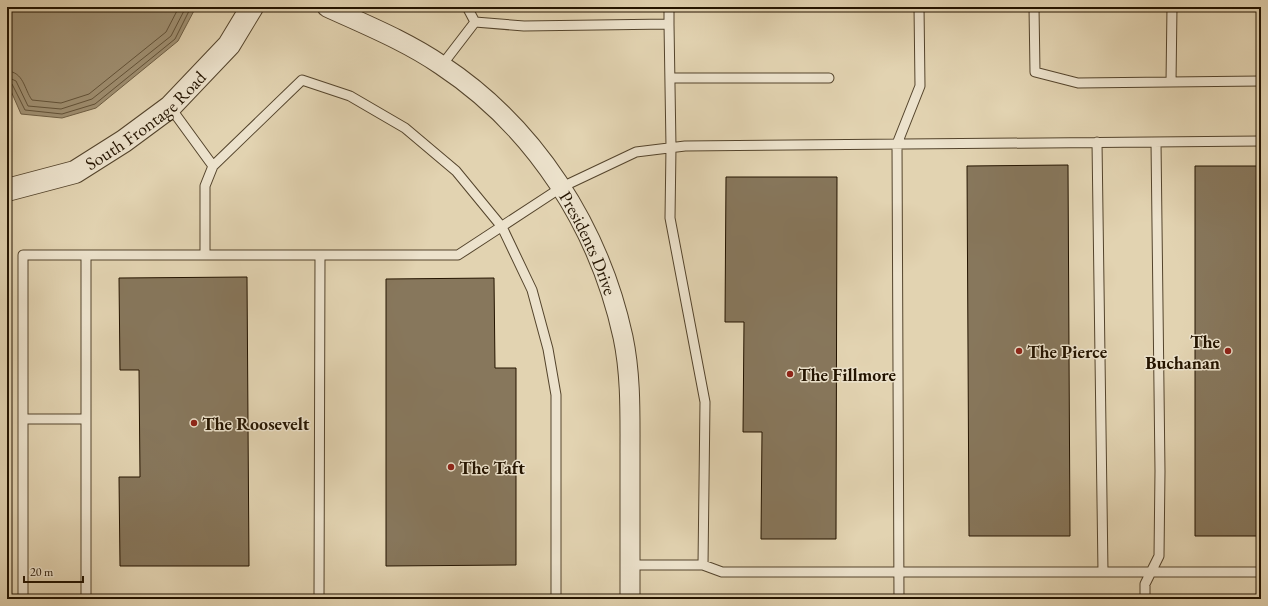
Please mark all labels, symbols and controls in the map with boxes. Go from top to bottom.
street label: South Frontage Road [80,65,211,174]
street label: Presidents Drive [555,186,622,298]
place label: The Buchanan [1145,330,1220,374]
place label: The Pierce [1027,340,1108,363]
marker: The Pierce [1014,346,1024,356]
marker: The Buchanan [1223,346,1233,356]
place label: The Fillmore [798,363,897,386]
marker: The Fillmore [785,369,795,379]
place label: The Roosevelt [202,412,310,435]
marker: The Roosevelt [189,418,199,428]
place label: The Taft [459,456,525,479]
marker: The Taft [446,462,456,472]
scale bar [24,558,83,584]
text: 20 m [30,564,54,580]

